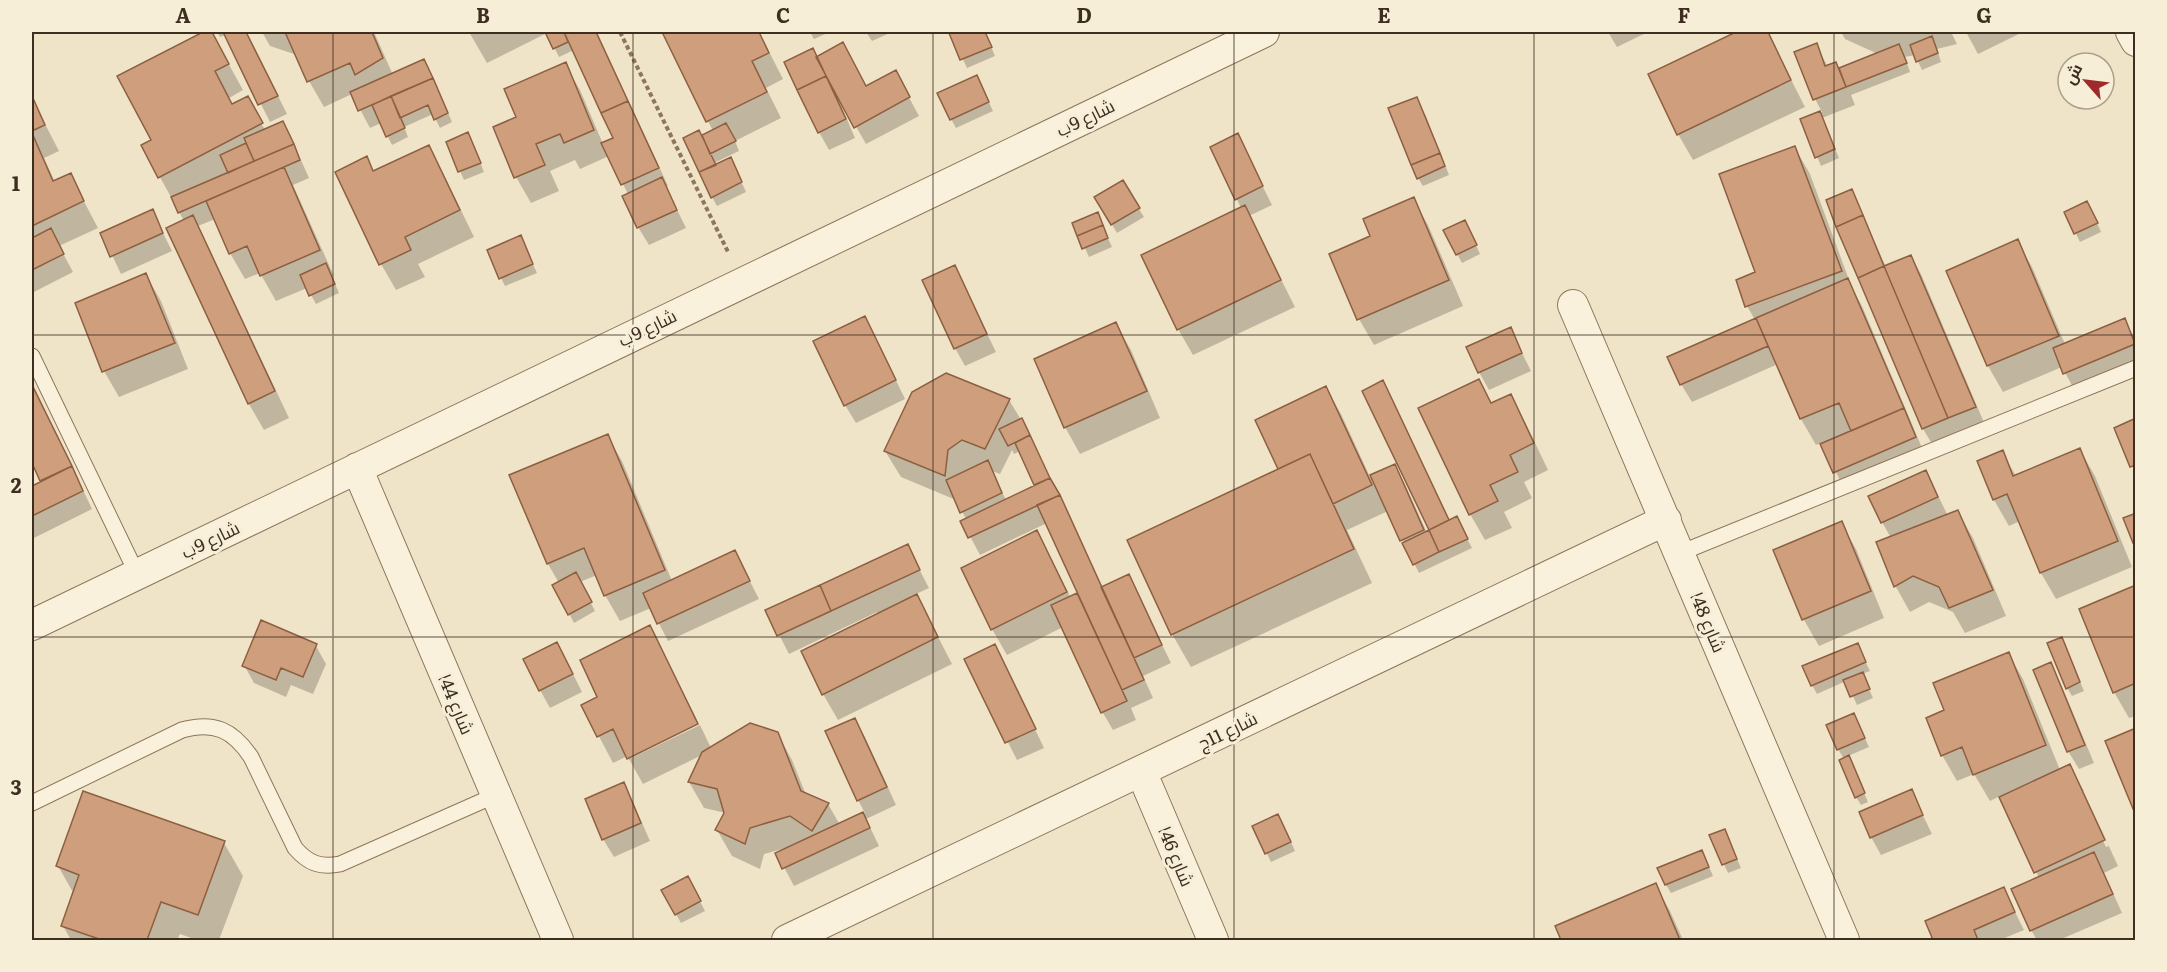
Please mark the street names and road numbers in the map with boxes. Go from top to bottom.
street label: شارع 9ب [1051,91,1119,143]
street label: شارع 9ب [613,301,681,353]
street label: شارع 9ب [176,513,244,565]
street label: شارع 48ا [1684,588,1734,656]
street label: شارع 44ا [432,670,482,738]
street label: شارع 11ج [1193,704,1261,756]
street label: شارع 46ا [1152,822,1202,890]

